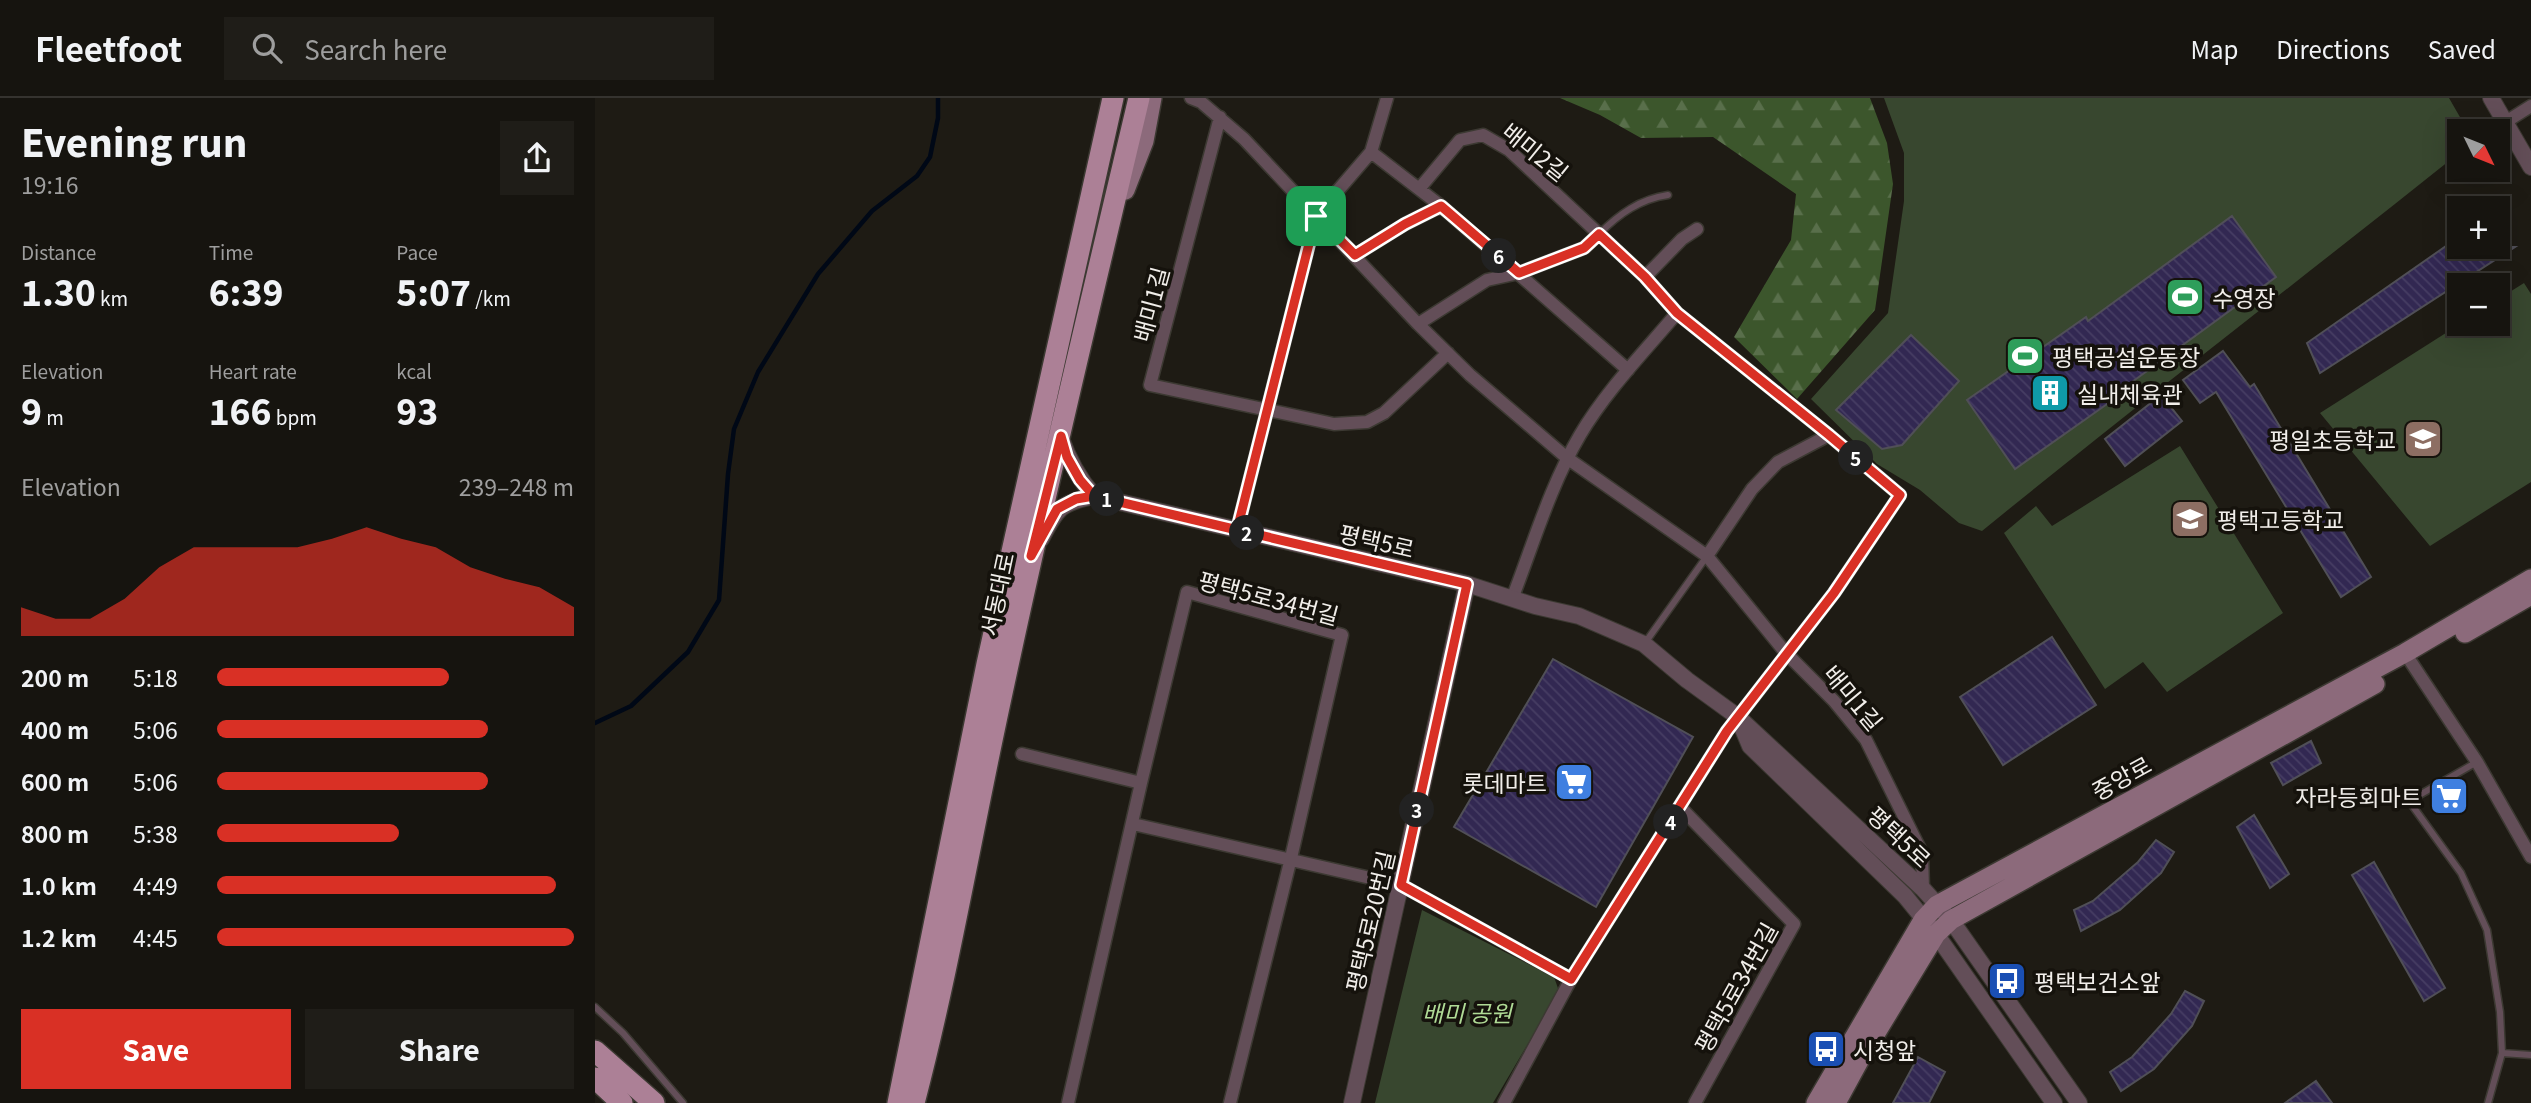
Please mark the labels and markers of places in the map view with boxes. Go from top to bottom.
pin [1286,186,1346,246]
pin: 6 [1481,238,1517,274]
sports icon: 수영장 [2164,276,2206,318]
place label: 수영장 [2212,280,2275,314]
sports icon: 평택공설운동장 [2004,335,2046,377]
place label: 평택공설운동장 [2052,339,2200,373]
building icon: 실내체육관 [2029,372,2071,414]
place label: 실내체육관 [2077,376,2183,410]
school or university icon: 평일초등학교 [2402,418,2444,460]
place label: 평일초등학교 [2269,422,2396,456]
pin: 5 [1839,440,1873,476]
pin: 1 [1089,482,1125,516]
school or university icon: 평택고등학교 [2169,498,2211,540]
place label: 평택고등학교 [2217,502,2344,536]
pin: 2 [1229,516,1265,550]
supermarket icon: 롯데마트 [1553,761,1595,803]
place label: 롯데마트 [1462,765,1547,799]
supermarket icon: 자라등회마트 [2428,775,2470,817]
place label: 자라등회마트 [2295,779,2422,813]
pin: 3 [1399,792,1435,828]
pin: 4 [1653,804,1689,840]
bus stop icon: 평택보건소앞 [1986,960,2028,1002]
place label: 평택보건소앞 [2034,964,2161,998]
bus stop icon: 시청앞 [1805,1028,1847,1070]
place label: 시청앞 [1853,1032,1916,1066]

